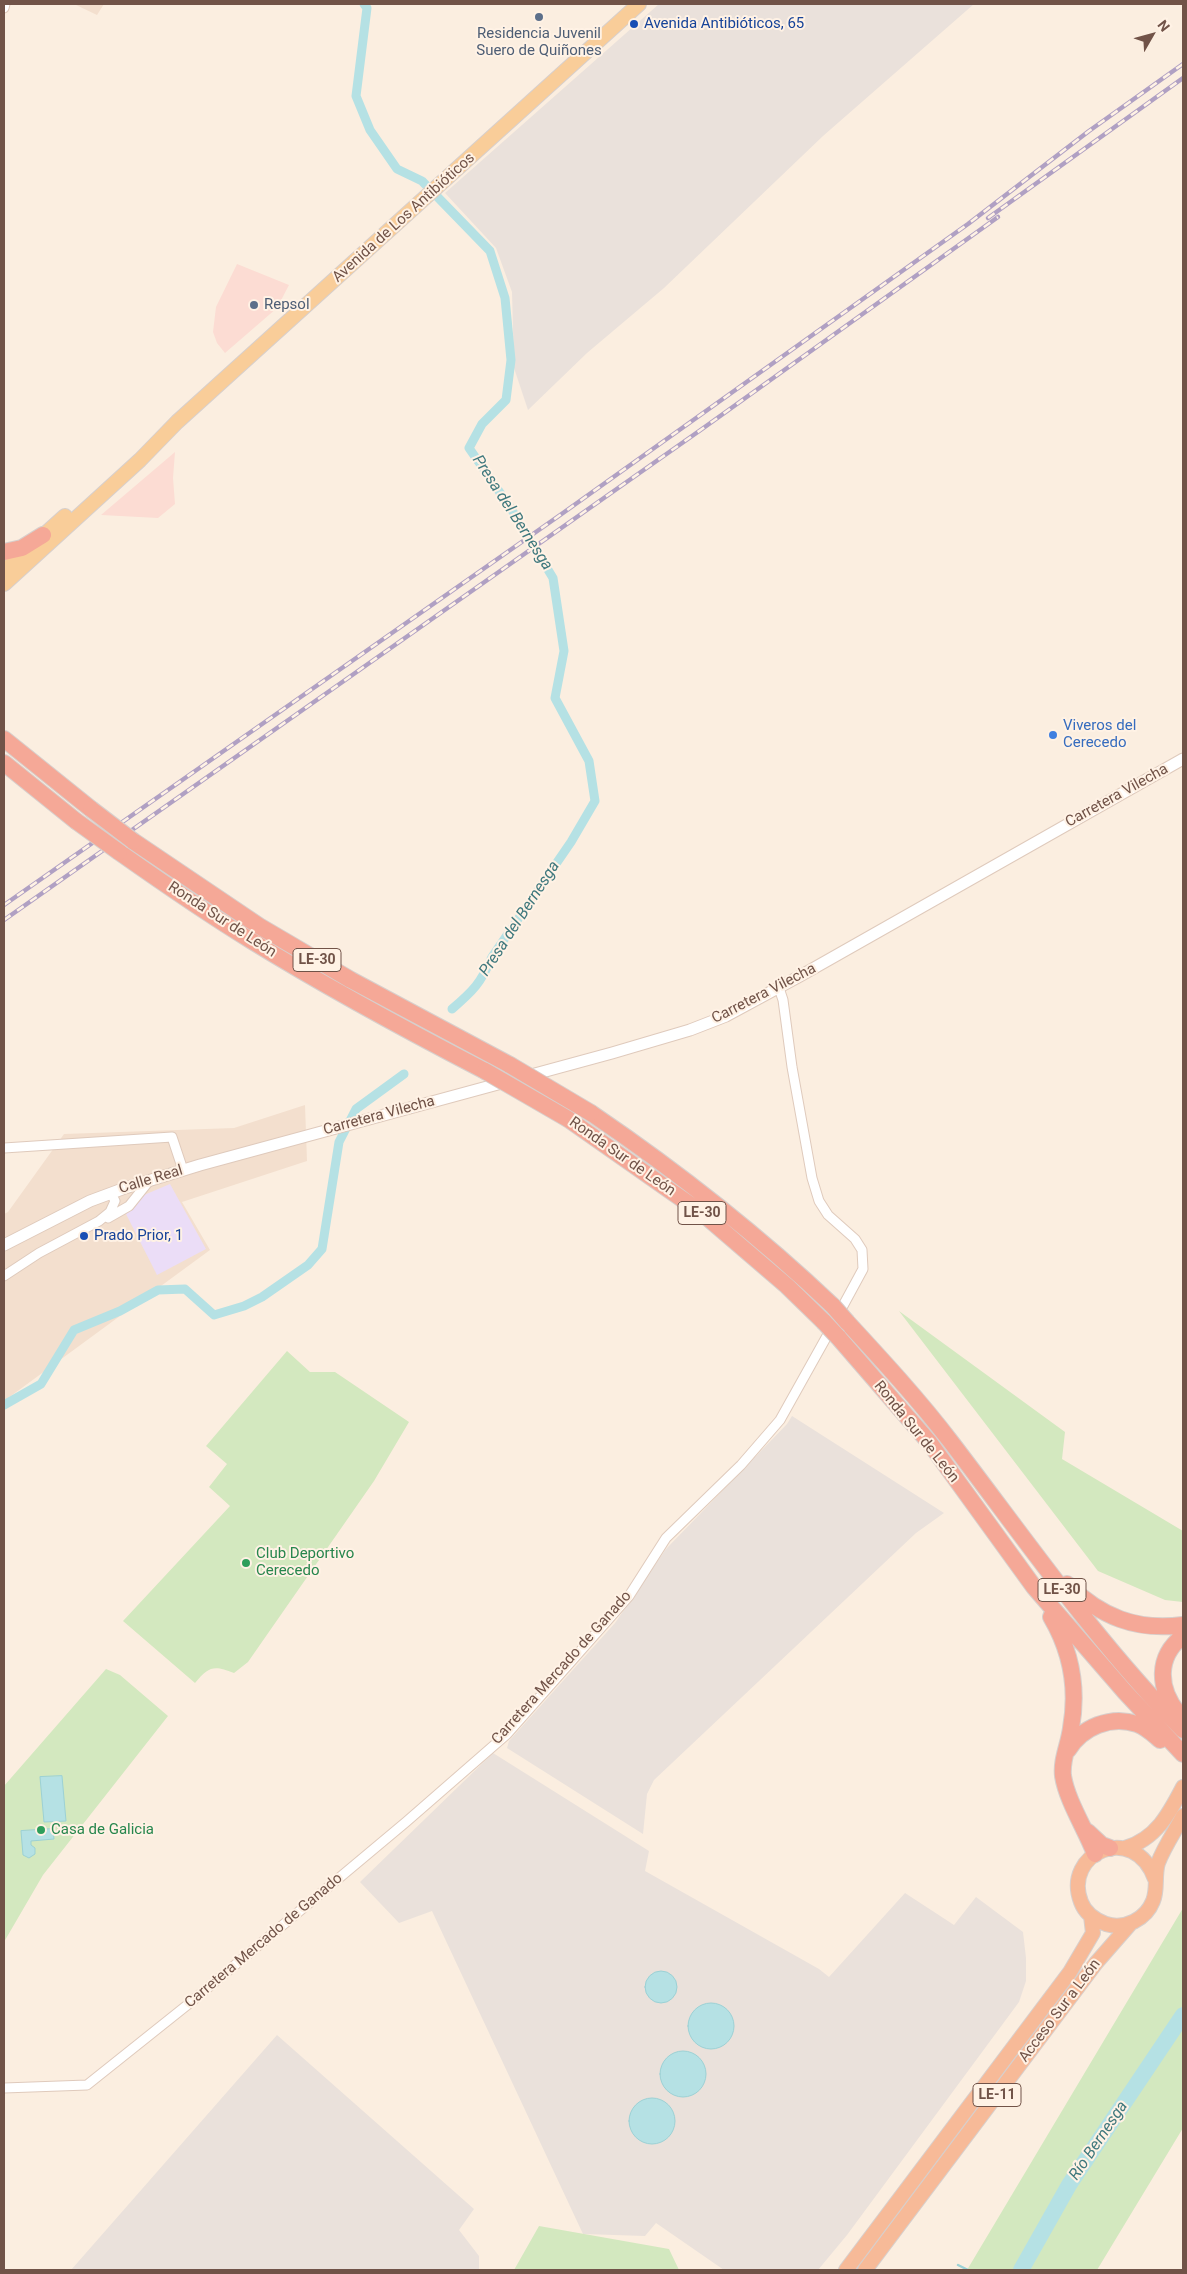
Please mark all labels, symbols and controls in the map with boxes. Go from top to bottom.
north arrow [1127,10,1177,60]
marker: Residencia Juvenil Suero de Quiñones [533,11,545,23]
place label: Avenida Antibióticos, 65 [644,15,804,33]
text: N [1154,17,1173,35]
marker: Avenida Antibióticos, 65 [628,18,640,30]
place label: Residencia Juvenil Suero de Quiñones [476,25,602,60]
street label: Avenida de Los Antibióticos [329,149,479,287]
place label: Repsol [264,296,310,314]
marker: Repsol [248,299,260,311]
water label: Presa del Bernesga [468,452,556,574]
place label: Viveros del Cerecedo [1063,717,1136,752]
marker: Viveros del Cerecedo [1047,729,1059,741]
street label: Carretera Vilecha [1063,760,1171,832]
water label: Presa del Bernesga [476,858,564,980]
street label: Ronda Sur de León [165,878,279,962]
road number: LE-30 [293,948,341,972]
street label: Carretera Vilecha [709,960,819,1028]
street label: Carretera Vilecha [321,1092,437,1140]
street label: Ronda Sur de León [565,1114,679,1200]
street label: Calle Real [117,1162,185,1198]
road number: LE-30 [678,1202,726,1224]
place label: Prado Prior, 1 [94,1227,183,1245]
marker: Prado Prior, 1 [78,1230,90,1242]
street label: Ronda Sur de León [870,1378,962,1486]
place label: Club Deportivo Cerecedo [256,1545,354,1580]
marker: Club Deportivo Cerecedo [240,1557,252,1569]
road number: LE-30 [1038,1578,1086,1602]
street label: Carretera Mercado de Ganado [488,1588,636,1748]
place label: Casa de Galicia [51,1821,154,1839]
marker: Casa de Galicia [35,1824,47,1836]
street label: Carretera Mercado de Ganado [182,1870,346,2012]
street label: Acceso Sur a León [1015,1956,1105,2066]
road number: LE-11 [973,2084,1021,2106]
water label: Río Bernesga [1066,2098,1132,2184]

